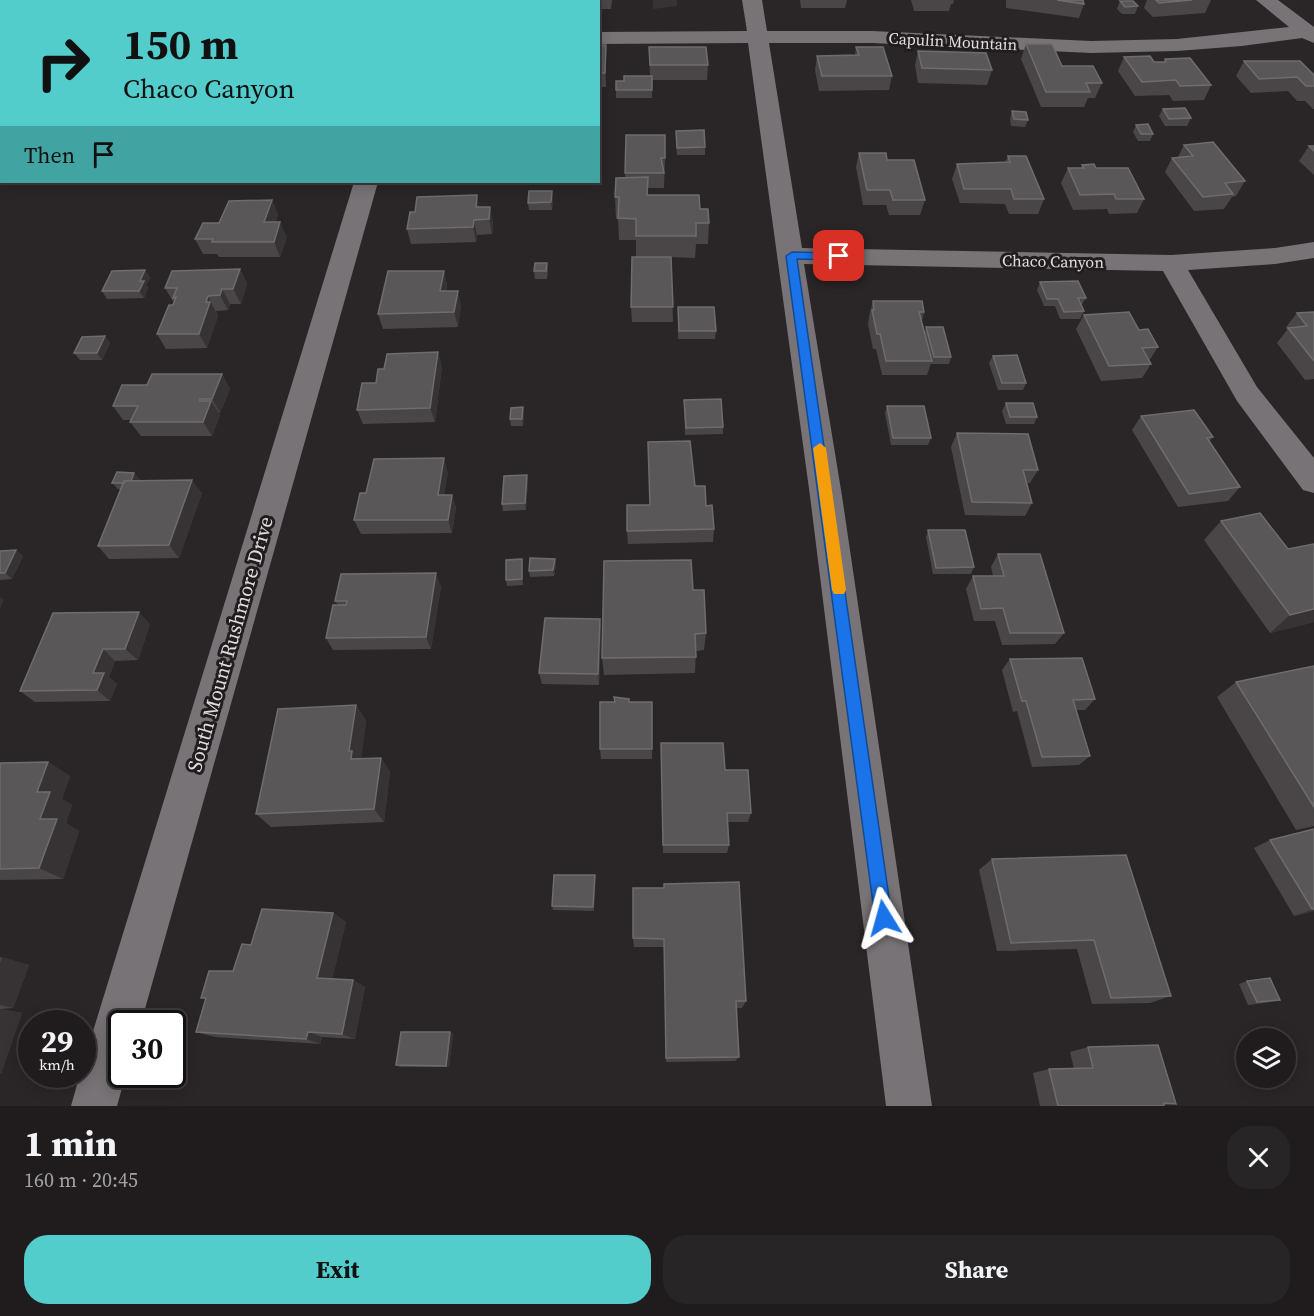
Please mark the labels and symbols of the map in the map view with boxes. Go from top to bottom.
street label: Capulin Mountain [888,27,1018,55]
pin [813,230,864,281]
street label: Chaco Canyon [1002,249,1104,273]
street label: South Mount Rushmore Drive [180,513,280,775]
position arrow [852,886,916,950]
speed limit sign: 30 [108,1010,186,1088]

